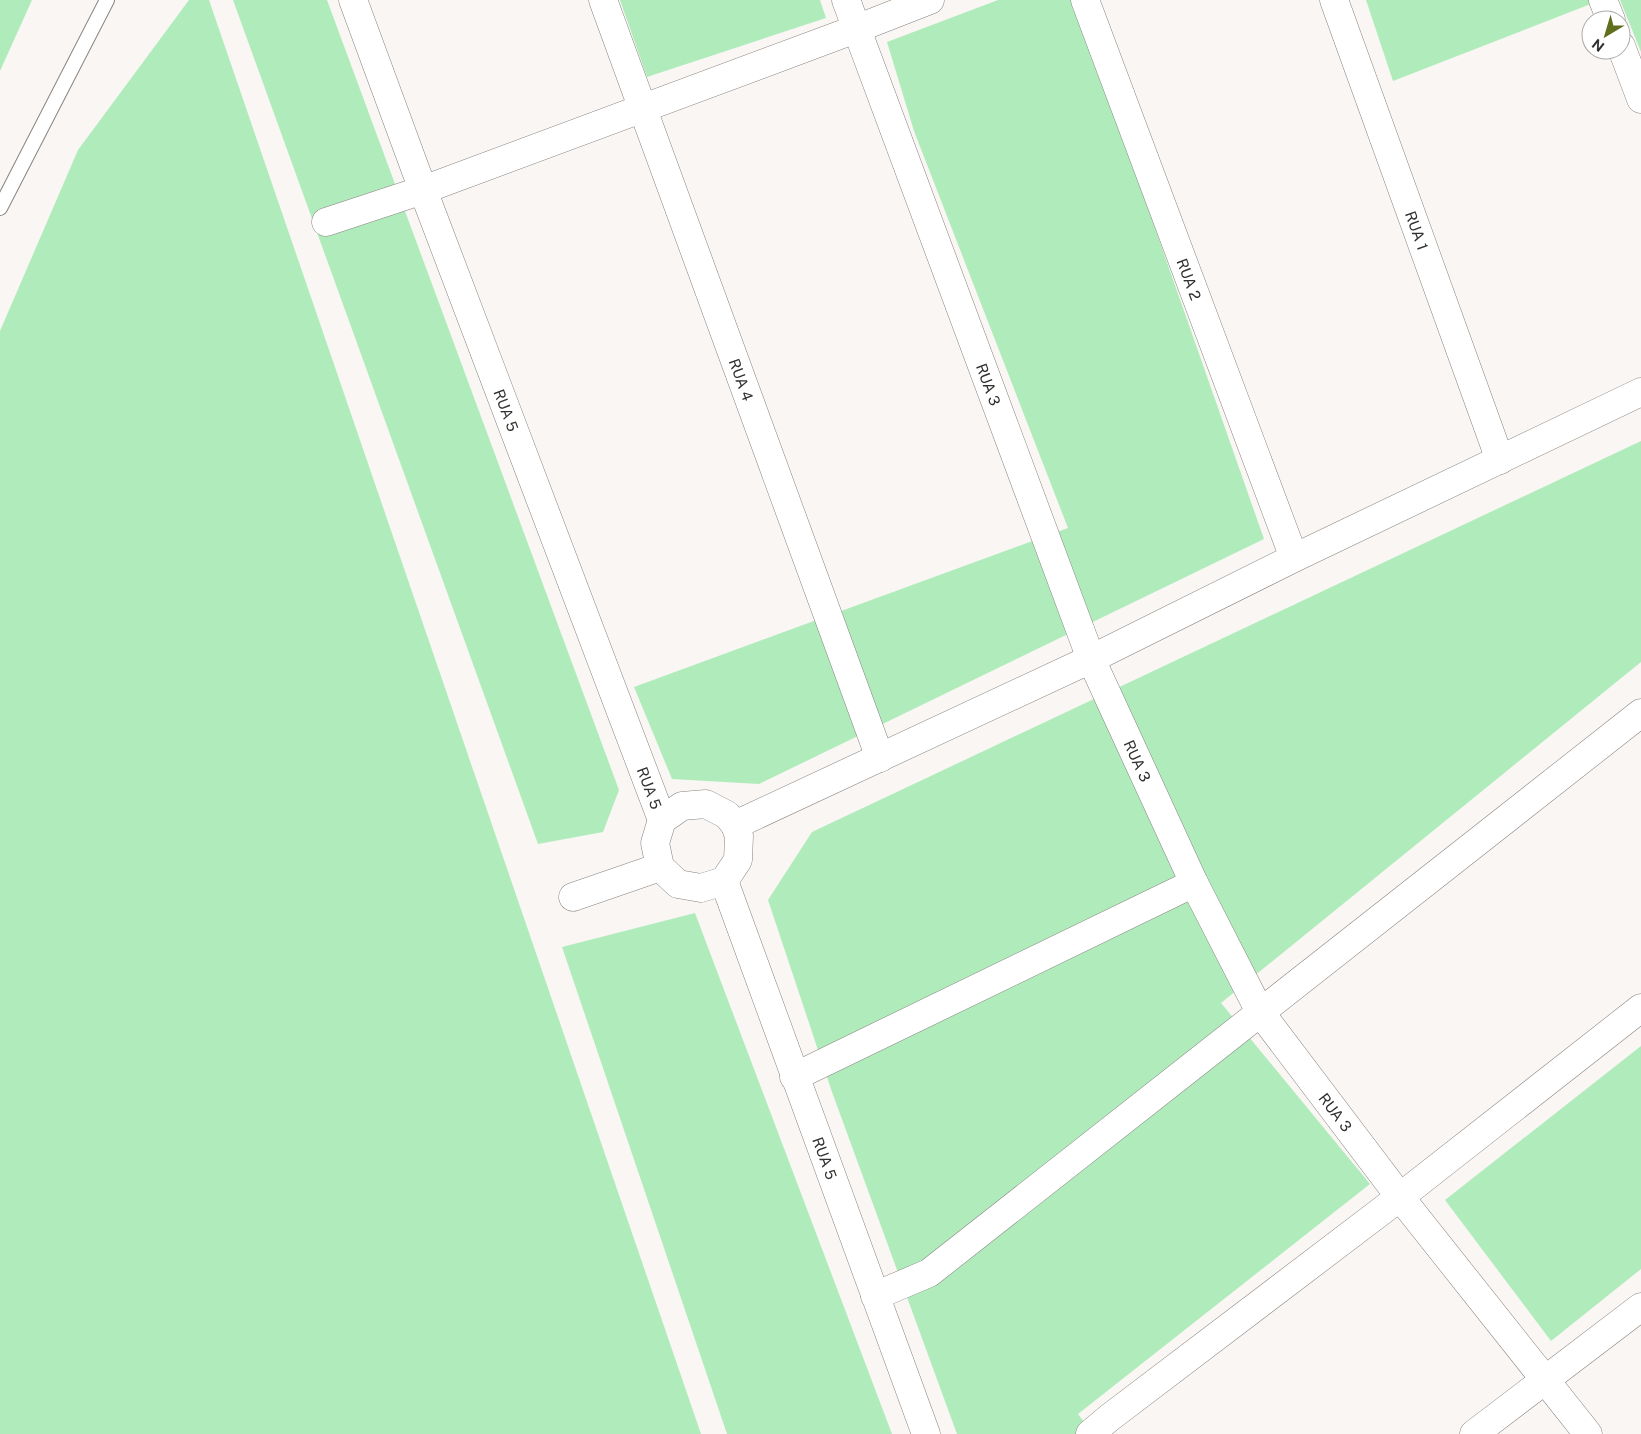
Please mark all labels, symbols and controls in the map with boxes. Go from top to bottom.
north arrow [1581,10,1631,60]
text: N [1589,36,1607,55]
street label: RUA 1 [1402,209,1432,252]
street label: RUA 2 [1174,256,1205,302]
street label: RUA 4 [726,356,757,403]
street label: RUA 3 [973,361,1004,408]
street label: RUA 5 [491,387,522,434]
street label: RUA 3 [1121,737,1155,784]
street label: RUA 5 [634,764,666,811]
street label: RUA 3 [1316,1090,1356,1135]
street label: RUA 5 [810,1135,841,1182]

